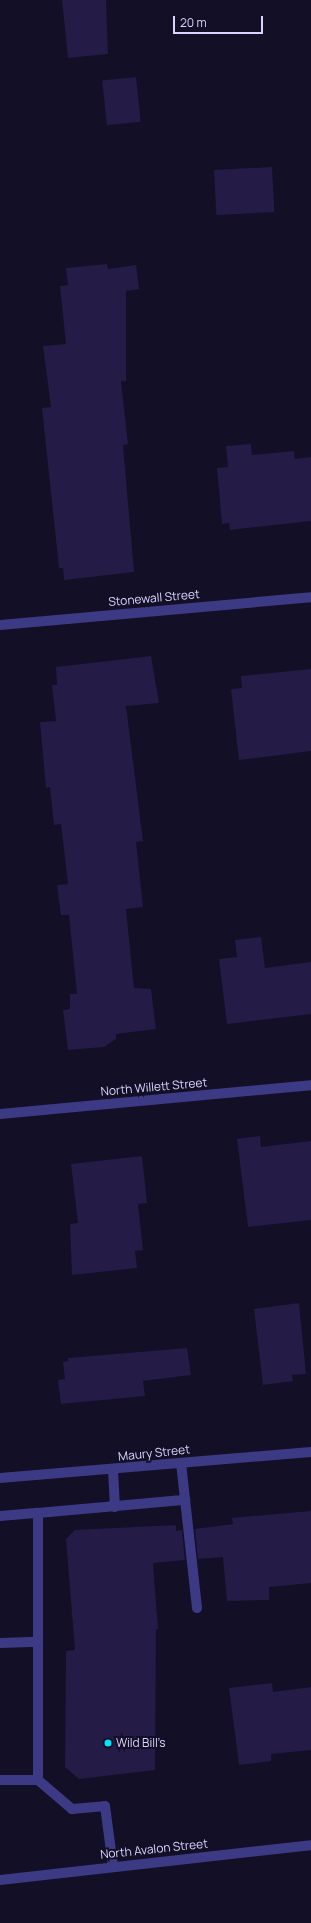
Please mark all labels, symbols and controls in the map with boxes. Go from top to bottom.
scale bar [175,8,265,34]
text: 20 m [180,14,207,31]
street label: Stonewall Street [108,587,200,609]
street label: North Willett Street [100,1075,208,1099]
street label: Maury Street [117,1442,191,1464]
place label: Wild Bill’s [116,1736,165,1750]
marker: Wild Bill’s [103,1738,113,1748]
street label: North Avalon Street [99,1836,209,1862]

